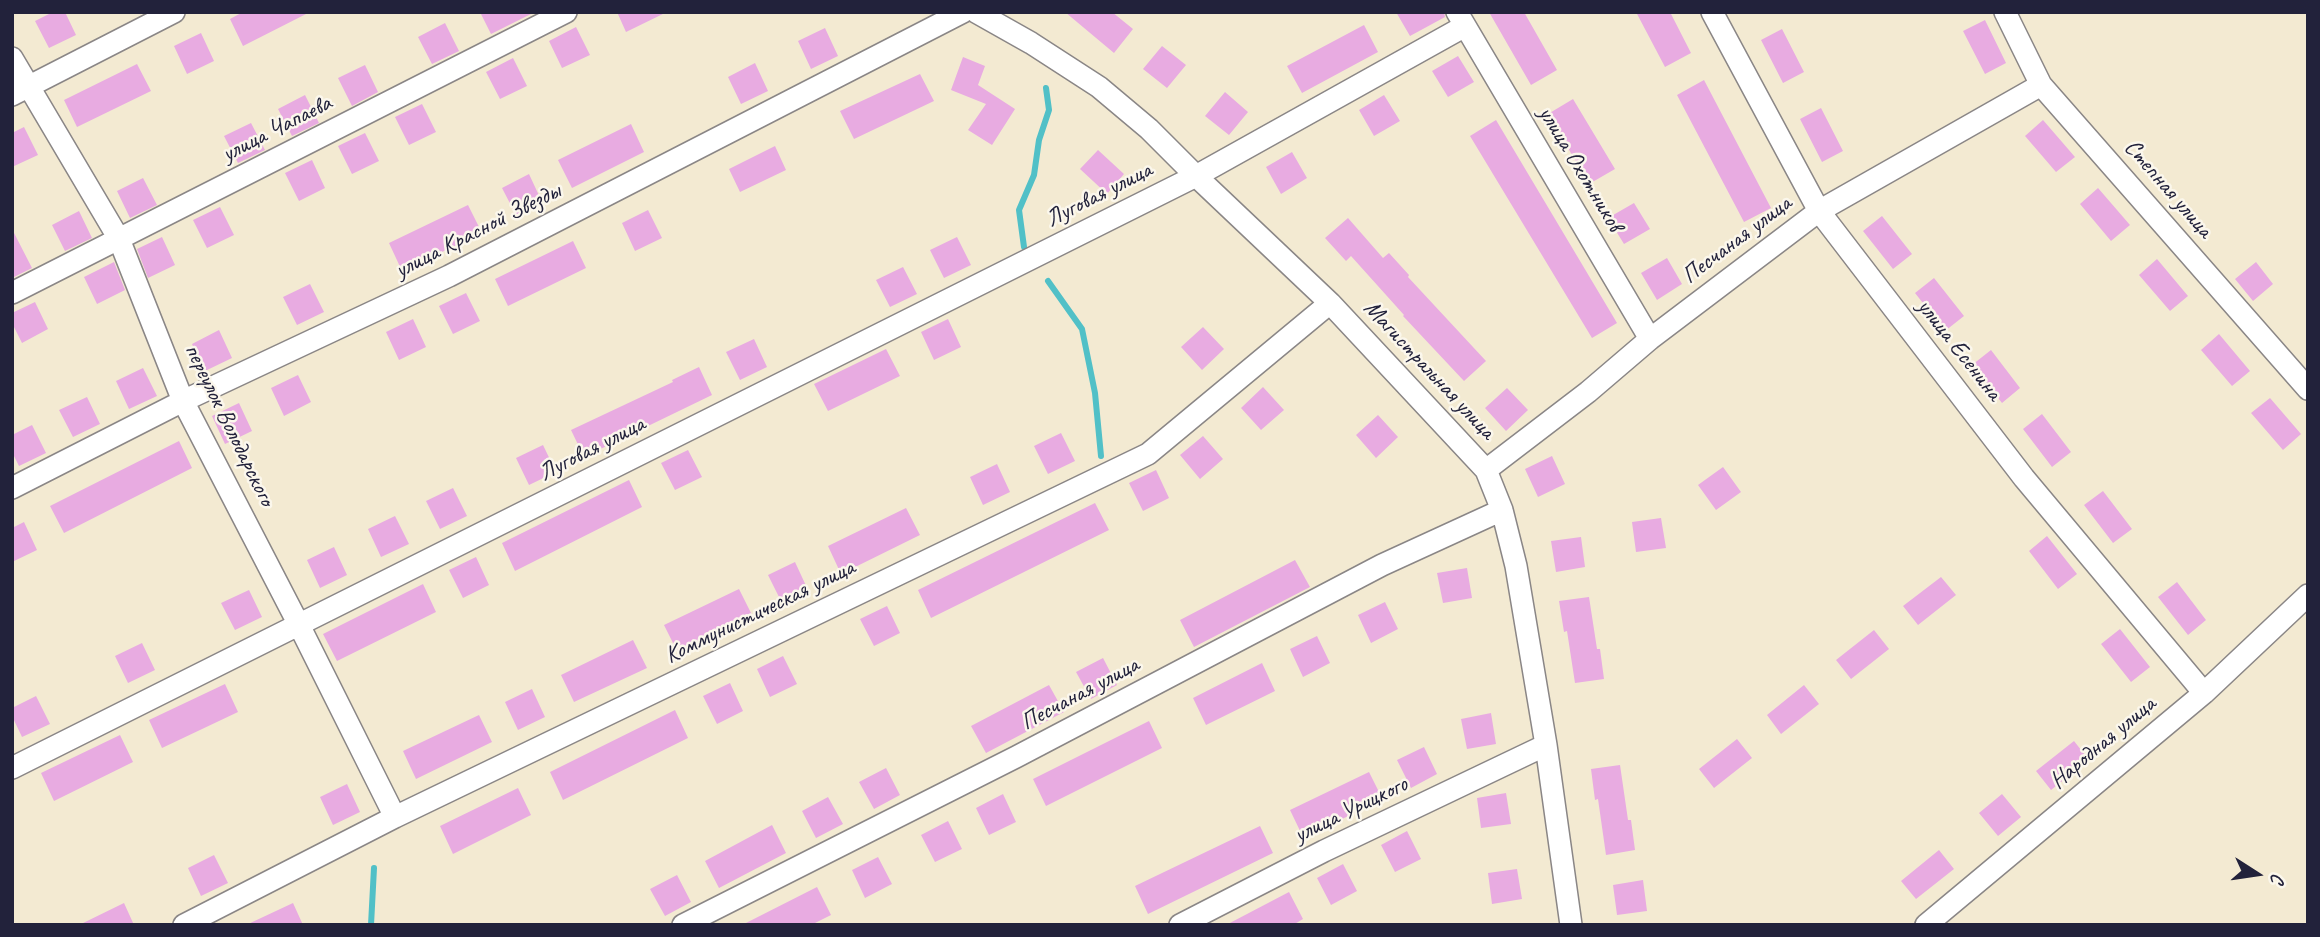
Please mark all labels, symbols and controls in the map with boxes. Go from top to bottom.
street label: улица Чапаева [217,89,337,169]
street label: улица Охотников [1531,101,1629,237]
street label: Степная улица [2117,134,2219,244]
street label: Луговая улица [1041,156,1157,234]
street label: улица Красной Звезды [390,177,566,285]
street label: Песчаная улица [1677,189,1797,291]
street label: улица Есенина [1910,293,2008,407]
street label: Магистральная улица [1357,294,1501,446]
street label: переулок Володарского [177,339,281,511]
street label: Луговая улица [534,410,650,488]
street label: Коммунистическая улица [660,554,860,670]
street label: Песчаная улица [1016,651,1144,737]
street label: Народная улица [2044,690,2162,796]
street label: улица Урицкого [1290,770,1412,850]
north arrow [2222,839,2292,909]
text: С [2265,871,2290,885]

